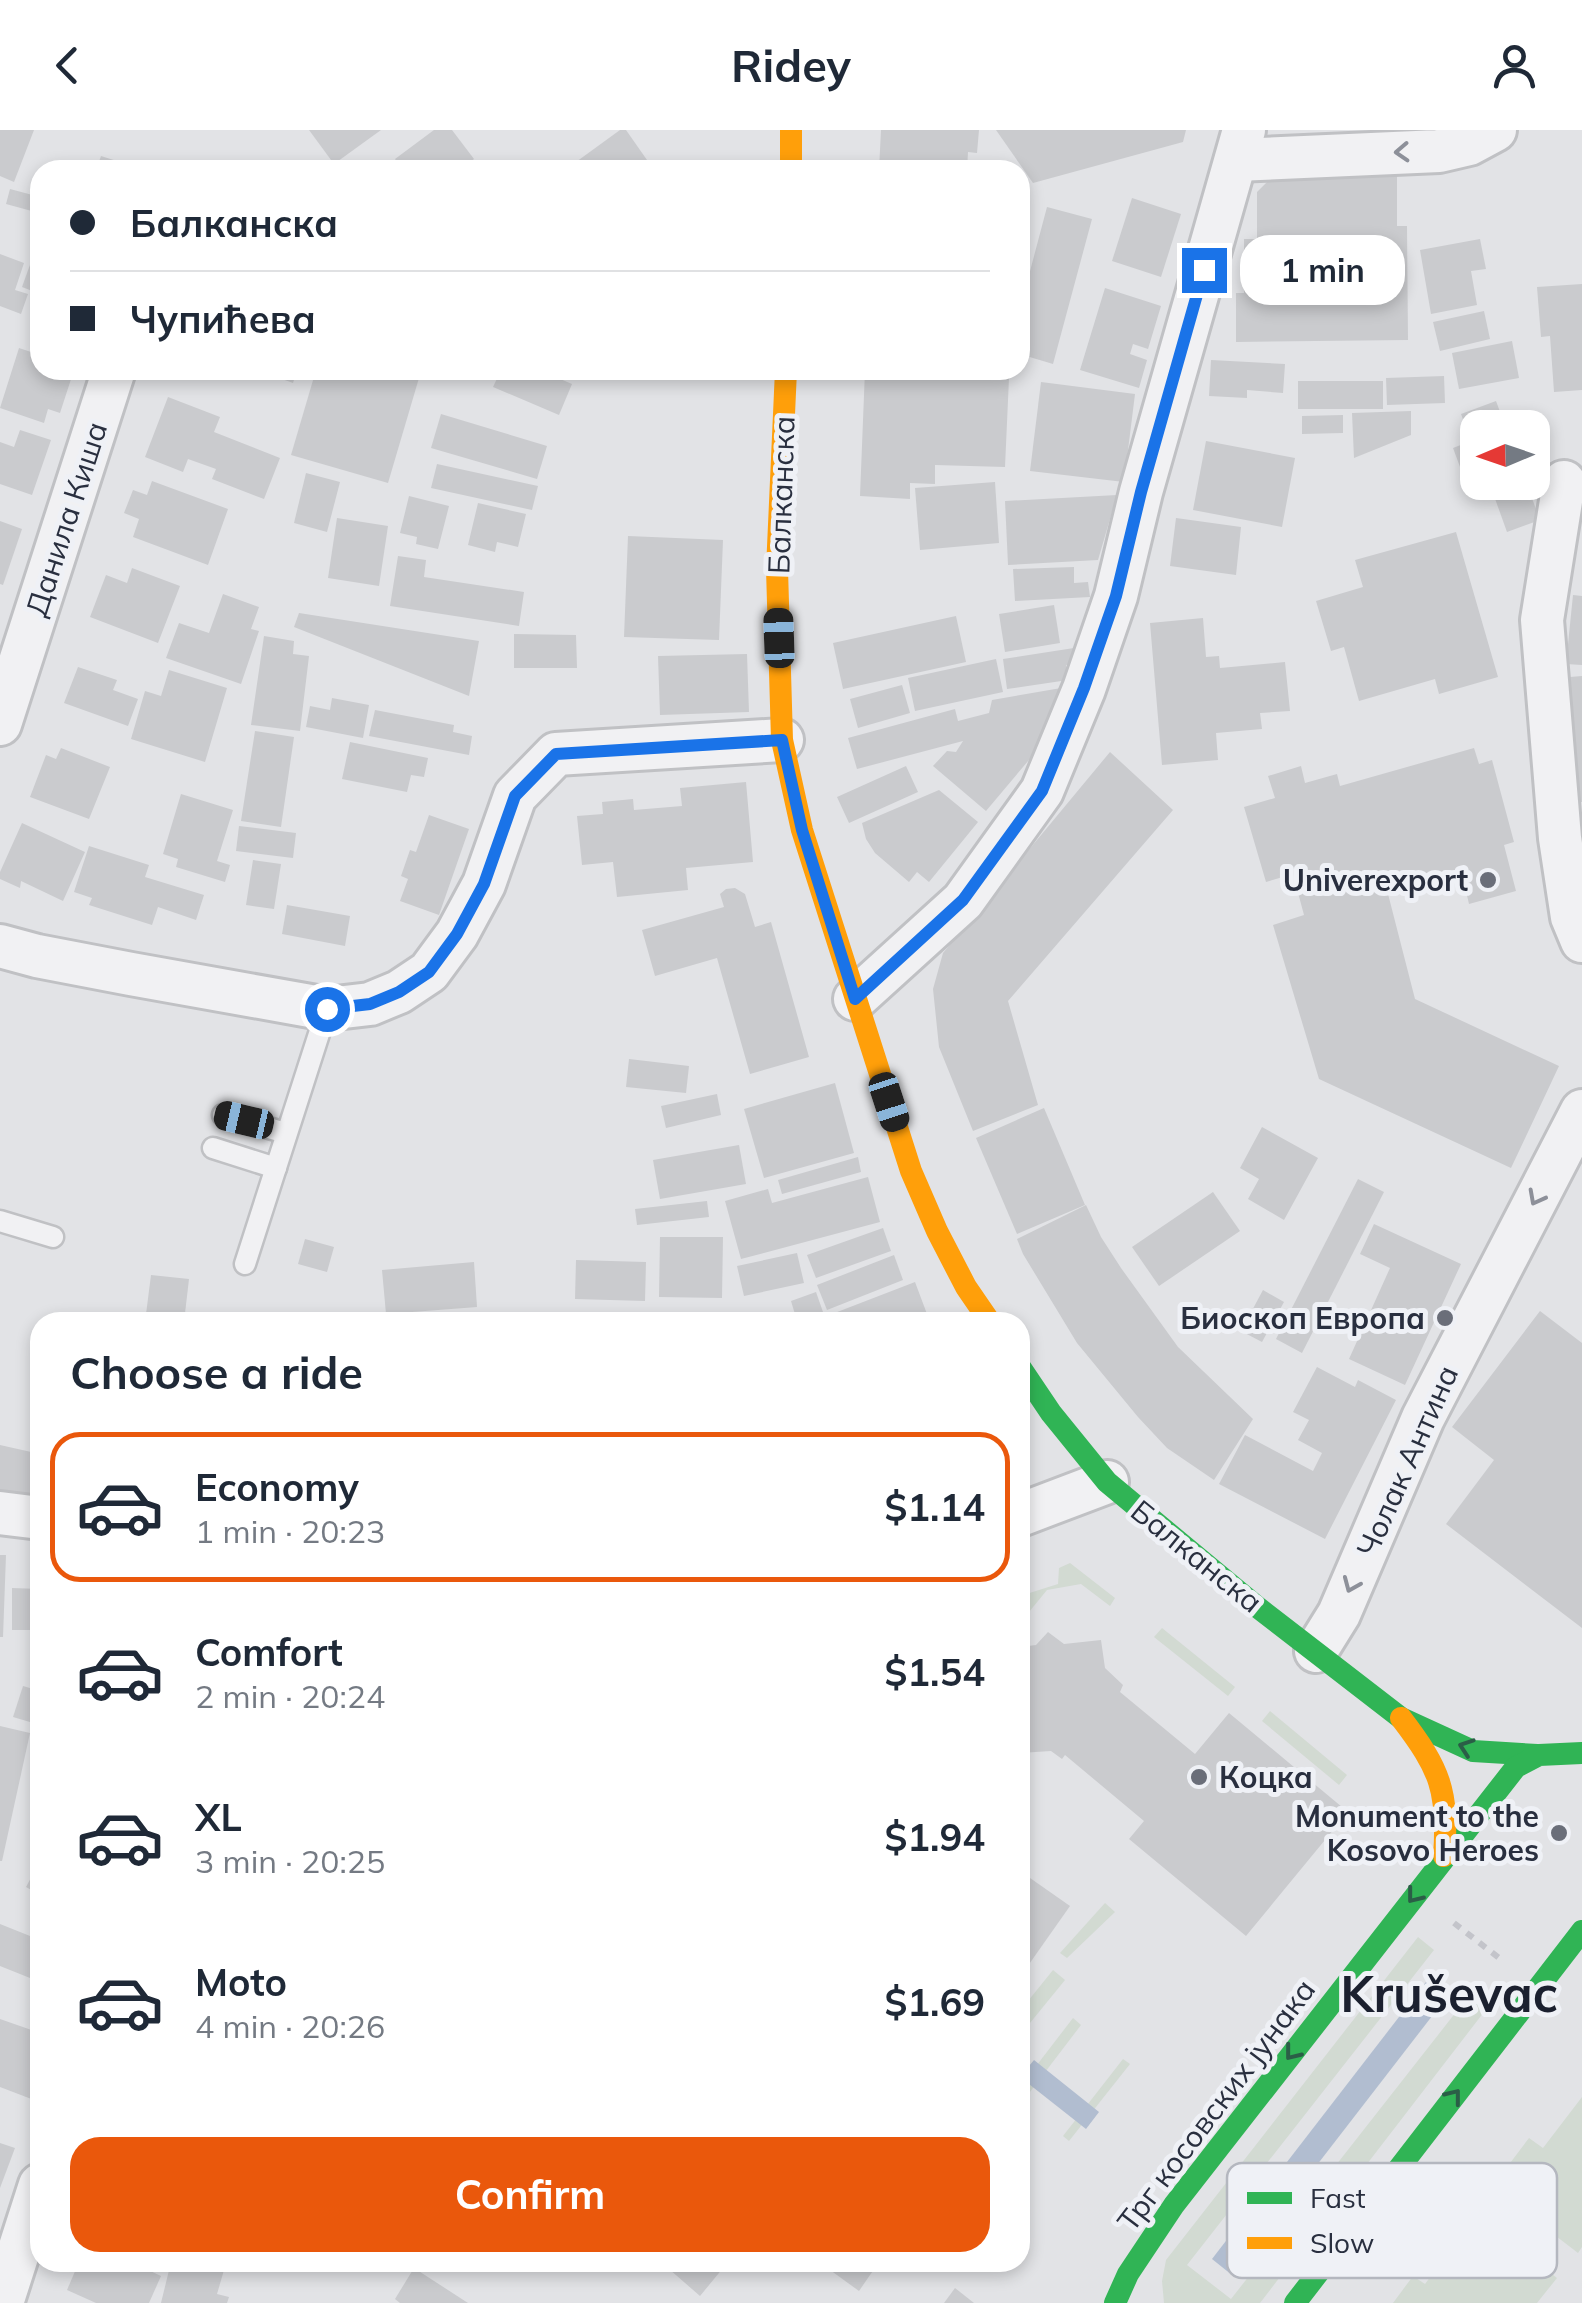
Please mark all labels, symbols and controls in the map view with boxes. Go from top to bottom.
text: Ridey [731,37,851,93]
icon: back [40,38,95,93]
icon: person [1487,38,1542,93]
one-way arrow [1394,141,1410,162]
text: Балканска [130,199,338,247]
callout: 1 min [1239,235,1404,305]
route end [1182,248,1227,293]
text: 1 min [1280,250,1365,290]
text: Чупићева [130,295,316,343]
north arrow [1460,410,1550,500]
map controls [1460,410,1550,500]
street label: Балканска [759,415,803,575]
street label: Данила Киша [17,417,115,621]
car [763,607,795,669]
place label: Univerexport [1283,861,1468,899]
marker: Univerexport [1477,869,1499,891]
route start [305,987,350,1032]
car [865,1069,913,1135]
car [211,1099,277,1141]
one-way arrow [1529,1187,1549,1205]
place label: Биоскоп Европа [1180,1299,1425,1337]
marker: Биоскоп Европа [1434,1307,1456,1329]
text: Choose a ride [70,1344,363,1400]
street label: Чолак Антина [1348,1359,1466,1563]
icon: car [75,1462,165,1552]
text: Economy [195,1463,359,1511]
text: $1.14 [884,1483,985,1531]
street label: Балканска [1124,1491,1270,1621]
text: 1 min · 20:23 [195,1511,385,1551]
one-way arrow [1343,1575,1363,1593]
icon: car [75,1627,165,1717]
text: Comfort [195,1628,343,1676]
text: $1.54 [884,1648,985,1696]
text: 2 min · 20:24 [195,1676,385,1716]
one-way arrow [1459,1738,1476,1758]
place label: Коцка [1219,1758,1313,1796]
marker: Коцка [1188,1766,1210,1788]
icon: car [75,1792,165,1882]
text: XL [195,1793,242,1841]
place label: Monument to the Kosovo Heroes [1295,1797,1539,1869]
text: $1.94 [884,1813,985,1861]
marker: Monument to the Kosovo Heroes [1548,1822,1570,1844]
text: 3 min · 20:25 [195,1841,385,1881]
one-way arrow [1408,1885,1425,1903]
icon: car [75,1957,165,2047]
text: Moto [195,1958,287,2006]
district label: Kruševac [1340,1962,1558,2025]
street label: Трг косовских јунака [1109,1971,1323,2239]
text: $1.69 [884,1978,985,2026]
text: 4 min · 20:26 [195,2006,385,2046]
one-way arrow [1286,2042,1304,2060]
one-way arrow [1443,2089,1460,2107]
button: Confirm [70,2137,990,2252]
legend [1227,2163,1557,2278]
text: Fast [1310,2180,1366,2215]
text: Slow [1310,2225,1374,2260]

